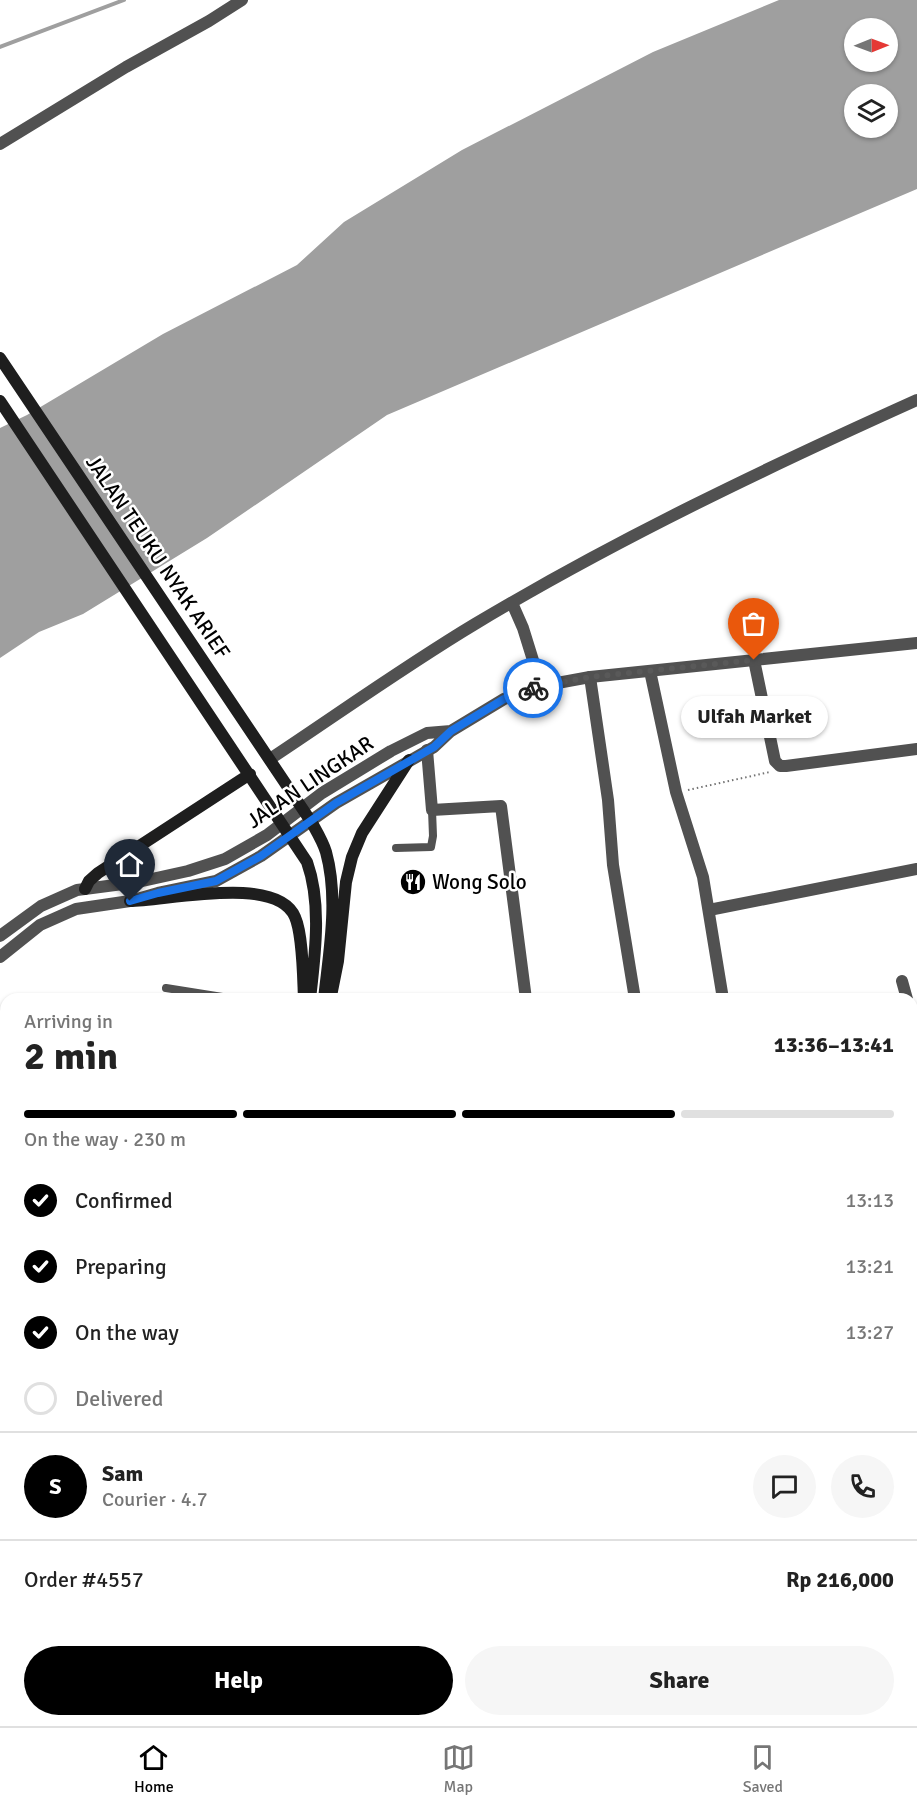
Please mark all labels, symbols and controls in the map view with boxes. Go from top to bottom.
north arrow [844,18,898,72]
map controls [844,18,898,138]
button: layers [844,84,898,138]
street label: JALAN TEUKU NYAK ARIEF [80,450,236,664]
pin [728,598,779,660]
icon: bag [737,607,770,640]
courier [503,658,563,718]
icon: bike [517,672,550,705]
callout: Ulfah Market [680,696,828,738]
text: Ulfah Market [697,704,812,729]
street label: JALAN LINGKAR [242,730,378,834]
pin [104,839,155,901]
icon: home [113,848,146,881]
restaurant icon: Wong Solo [398,867,428,897]
place label: Wong Solo [432,869,527,895]
text: Arriving in [24,1009,113,1034]
text: 13:36–13:41 [774,1031,894,1058]
text: 2 min [24,1032,118,1080]
text: On the way · 230 m [24,1127,186,1152]
icon: check [24,1184,57,1217]
text: Confirmed [75,1187,173,1214]
text: 13:13 [845,1188,894,1213]
icon: check [24,1250,57,1283]
text: Preparing [75,1253,167,1280]
text: 13:21 [845,1254,894,1279]
icon: check [24,1316,57,1349]
text: On the way [75,1319,179,1346]
text: 13:27 [845,1320,894,1345]
text: Delivered [75,1385,163,1412]
button: chat [753,1455,816,1518]
button: phone [831,1455,894,1518]
text: Sam [102,1460,143,1487]
text: S [49,1473,62,1500]
text: Courier · 4.7 [102,1487,208,1512]
text: Order #4557 [24,1566,144,1593]
text: Rp 216,000 [786,1566,894,1593]
button: Help [24,1646,453,1715]
button: Share [465,1646,894,1715]
tab: Home [134,1741,174,1797]
tab: Map [442,1741,475,1797]
tab: Saved [743,1741,783,1797]

